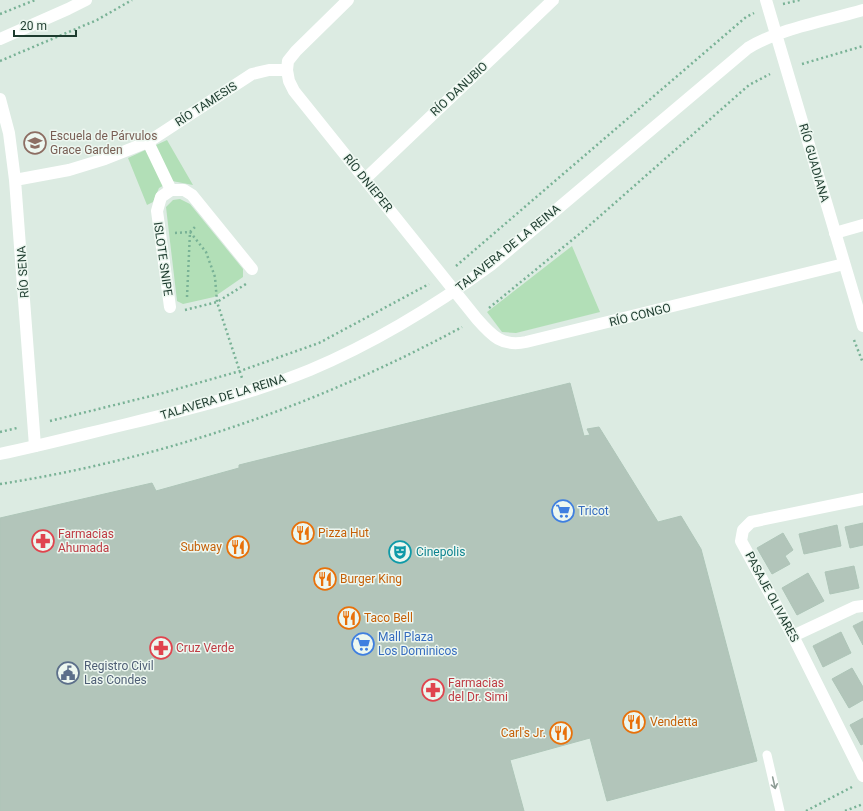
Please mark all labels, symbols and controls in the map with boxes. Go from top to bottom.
scale bar [14,12,76,38]
text: 20 m [20,19,47,33]
street label: RÍO DANUBIO [427,58,490,119]
street label: RÍO TAMESIS [172,78,240,129]
street label: RÍO GUADIANA [796,122,833,204]
place label: Escuela de Párvulos Grace Garden [50,129,157,157]
school or university icon: Escuela de Párvulos Grace Garden [22,130,48,156]
street label: RÍO DNIEPER [340,151,397,215]
street label: TALAVERA DE LA REINA [453,202,563,294]
street label: ISLOTE SNIPE [151,221,175,297]
street label: RÍO SENA [13,245,32,299]
street label: RÍO CONGO [608,300,672,329]
street label: TALAVERA DE LA REINA [159,371,287,423]
supermarket icon: Tricot [550,498,576,524]
place label: Tricot [578,504,609,518]
restaurant icon: Pizza Hut [290,520,316,546]
place label: Pizza Hut [318,526,369,540]
place label: Farmacias Ahumada [58,527,114,555]
pharmacy icon: Farmacias Ahumada [30,528,56,554]
restaurant icon: Subway [225,534,251,560]
theatre icon: Cinepolis [387,539,413,565]
place label: Subway [180,540,222,554]
place label: Cinepolis [416,545,465,559]
street label: PASAJE OLIVARES [742,549,802,645]
restaurant icon: Burger King [312,566,338,592]
place label: Burger King [340,572,402,586]
restaurant icon: Taco Bell [336,605,362,631]
place label: Taco Bell [364,611,413,625]
place label: Mall Plaza Los Dominicos [378,630,458,658]
supermarket icon: Mall Plaza Los Dominicos [350,631,376,657]
pharmacy icon: Cruz Verde [148,635,174,661]
place label: Cruz Verde [176,641,234,655]
place label: Registro Civil Las Condes [84,659,154,687]
public building icon: Registro Civil Las Condes [55,660,81,686]
place label: Farmacias del Dr. Simi [448,676,508,704]
pharmacy icon: Farmacias del Dr. Simi [420,677,446,703]
restaurant icon: Vendetta [621,709,647,735]
place label: Vendetta [650,715,698,729]
restaurant icon: Carl's Jr. [548,720,574,746]
place label: Carl's Jr. [501,726,546,740]
one-way arrow [770,776,778,789]

